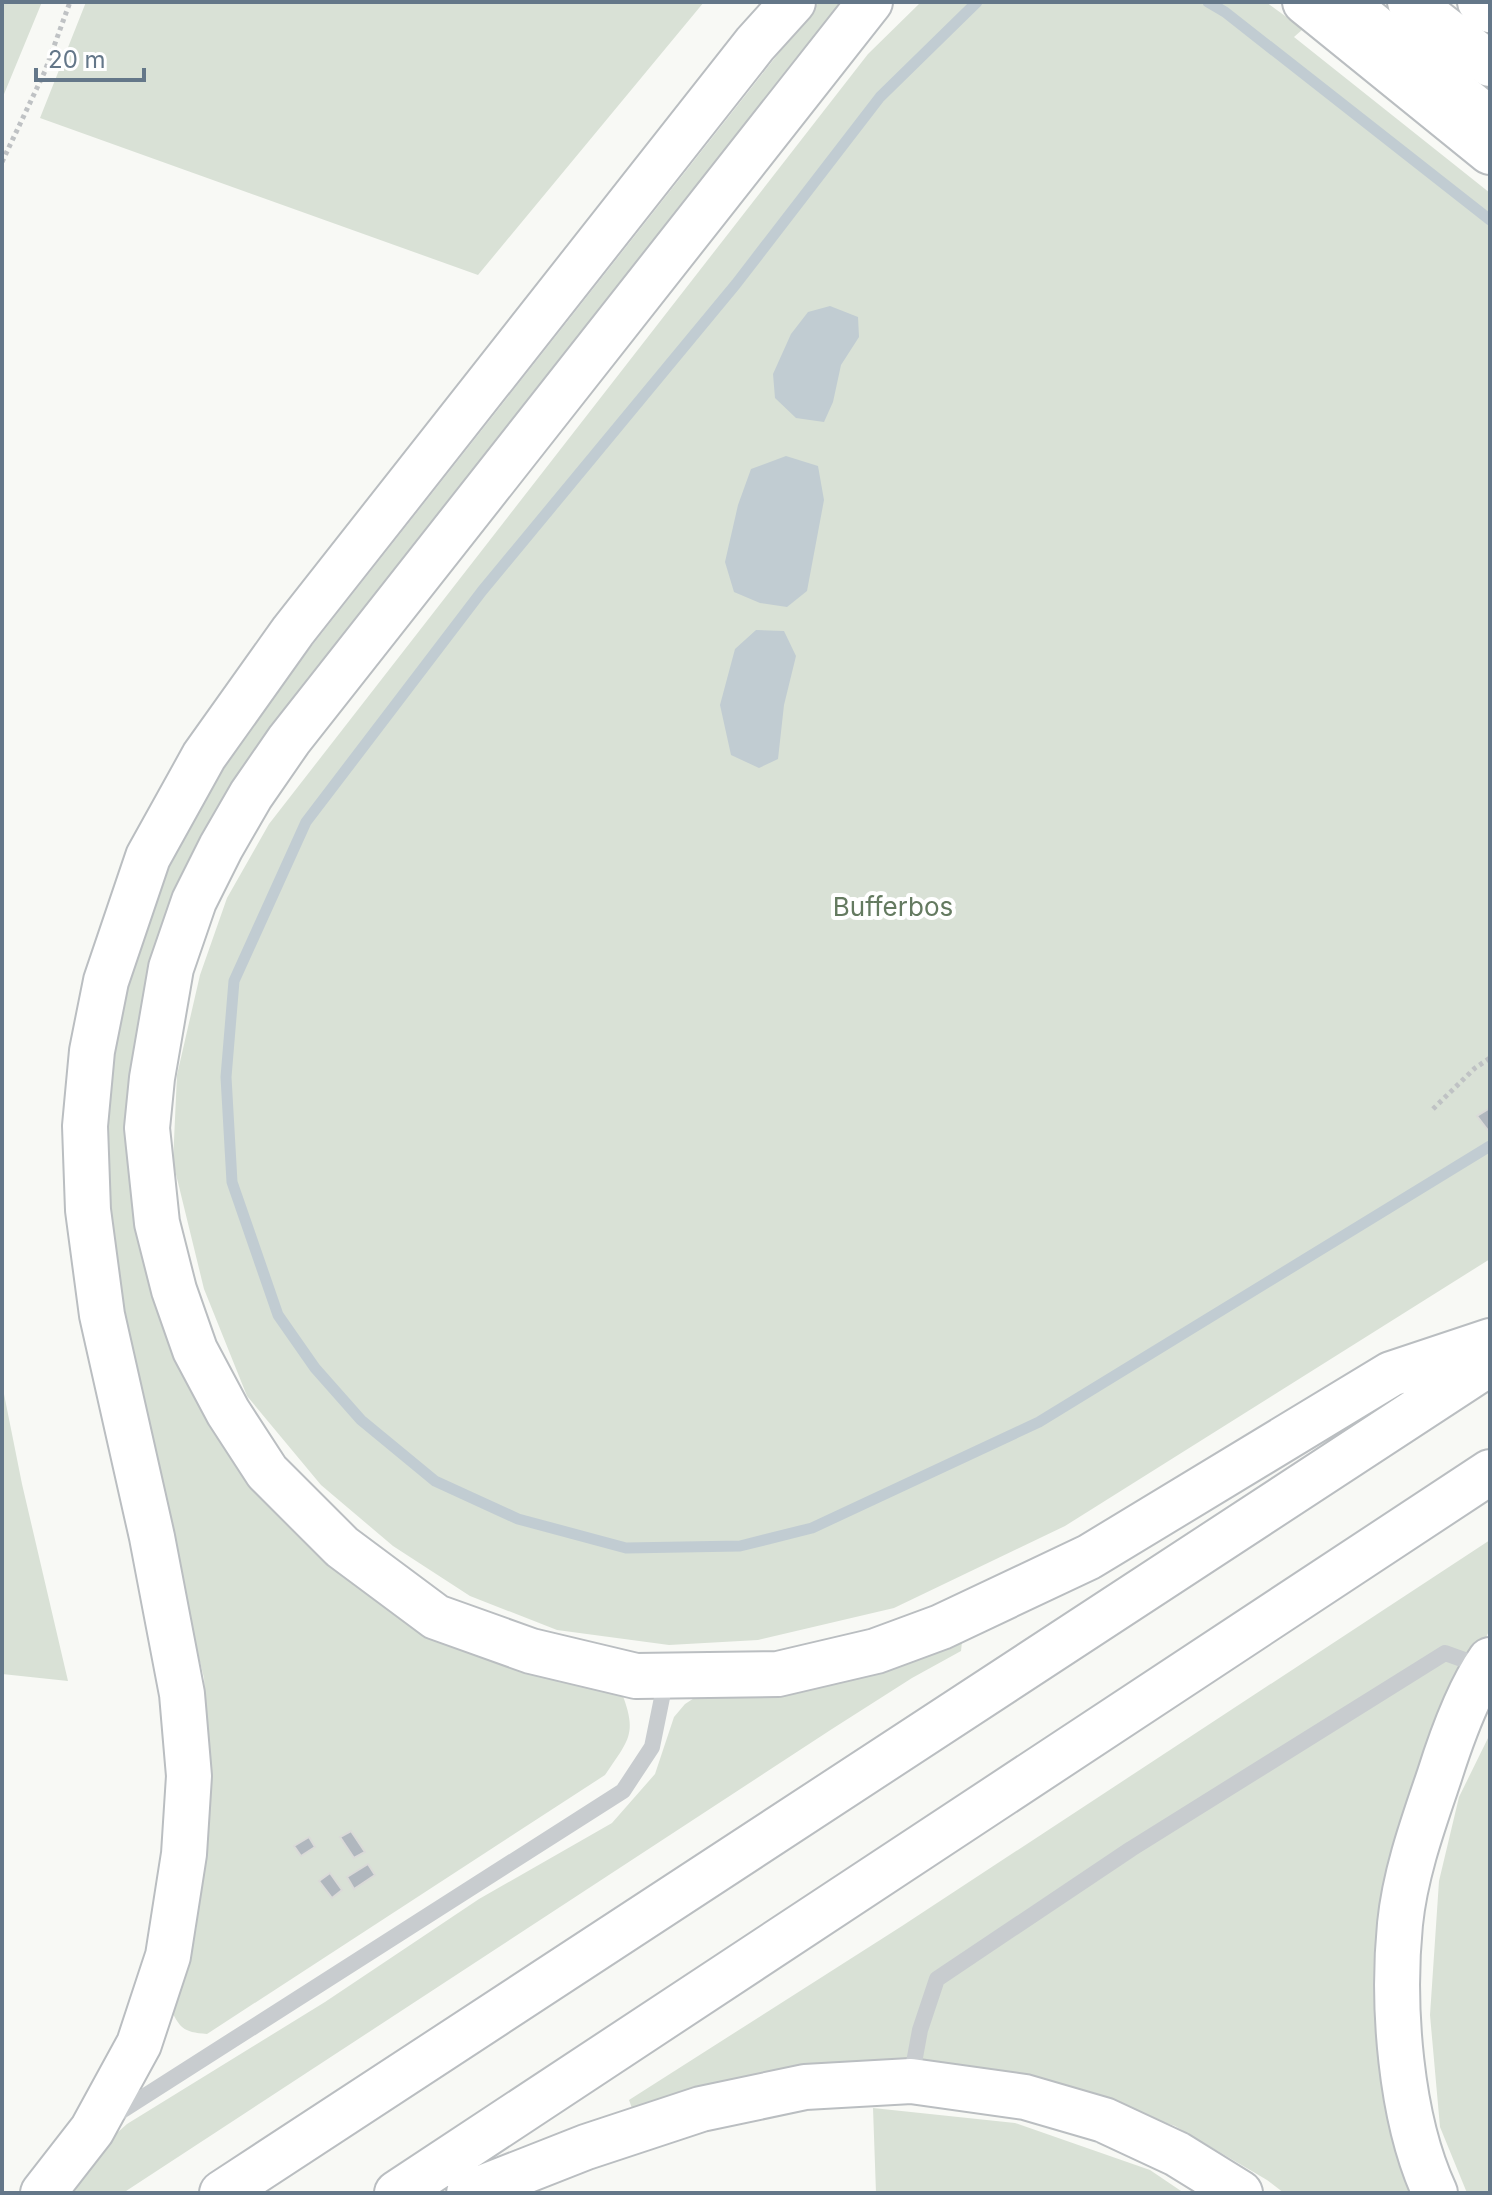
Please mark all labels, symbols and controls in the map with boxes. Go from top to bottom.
scale bar [36,32,144,82]
text: 20 m [48,45,106,74]
park label: Bufferbos [833,891,953,922]

